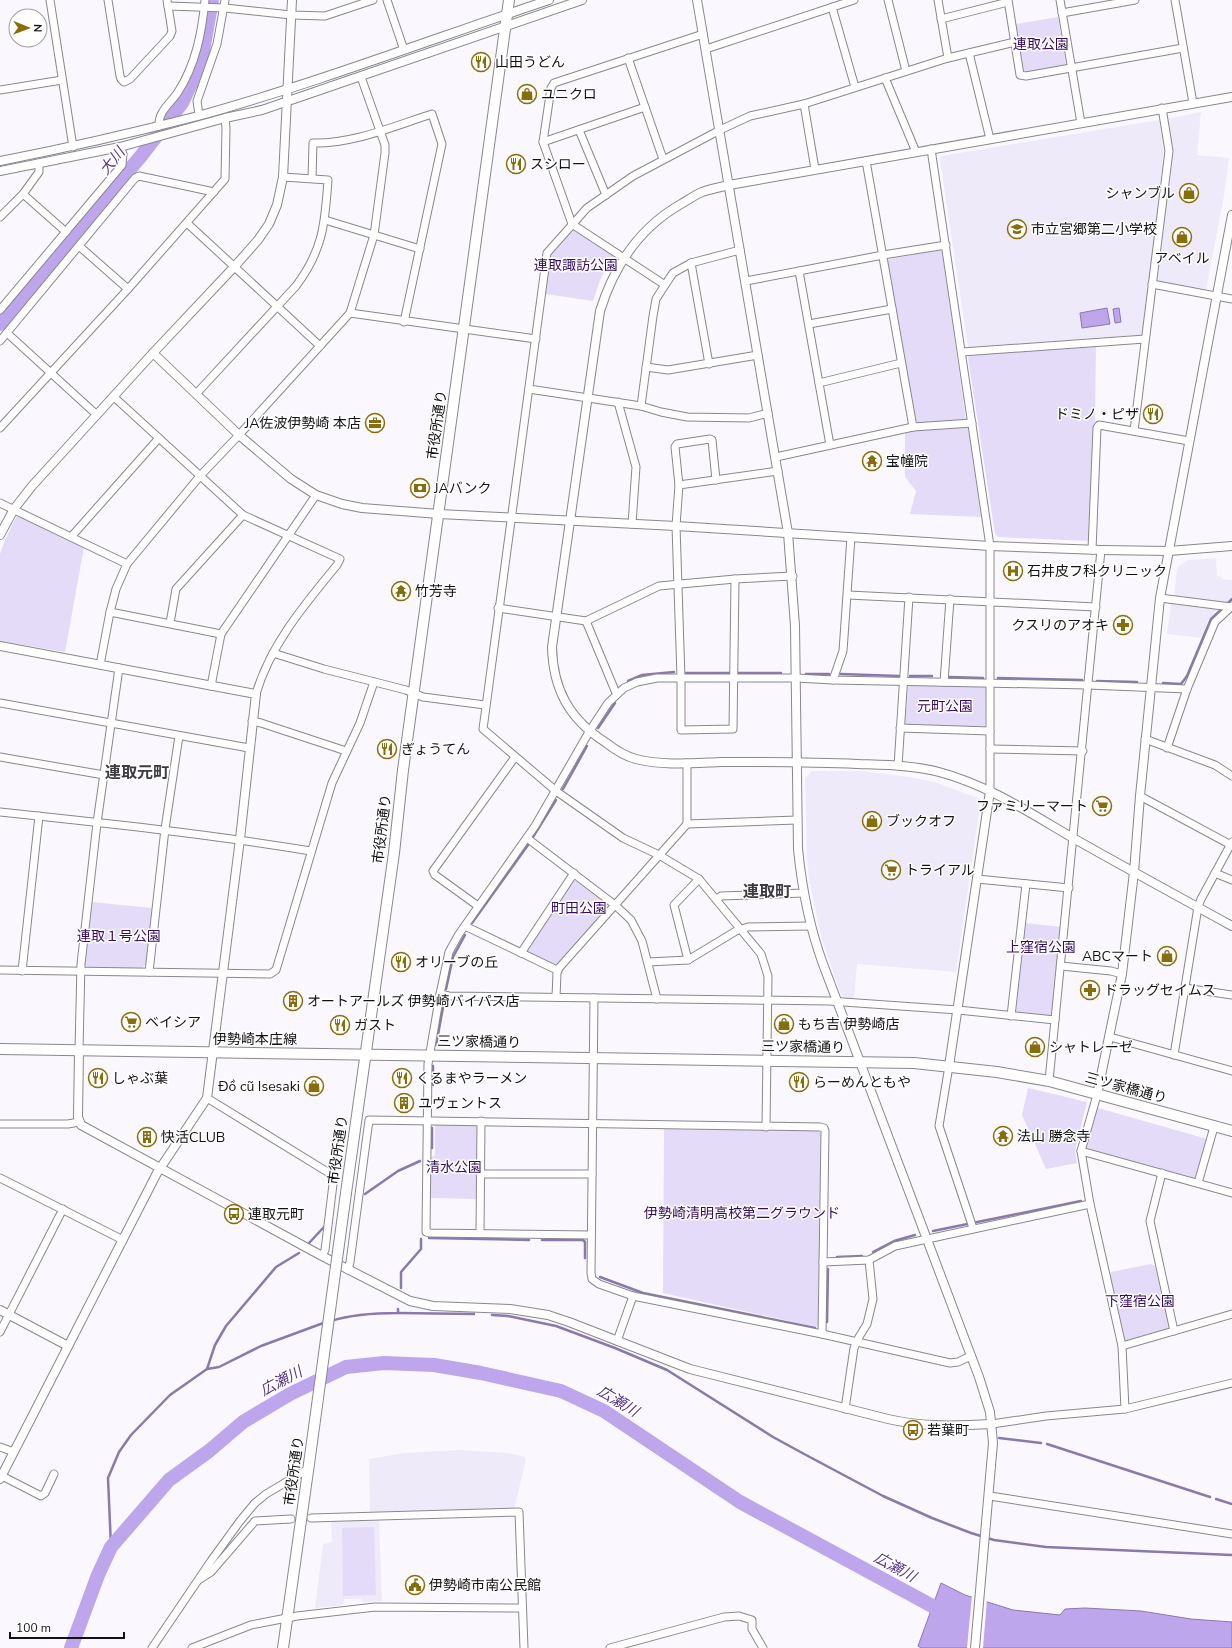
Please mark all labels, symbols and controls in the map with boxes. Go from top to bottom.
north arrow [8,8,48,48]
text: N [30,24,45,32]
park label: 連取公園 [1013,35,1069,54]
restaurant icon: 山田うどん [470,51,492,73]
place label: 山田うどん [495,53,565,72]
shop icon: ユニクロ [516,83,538,105]
place label: ユニクロ [541,85,597,104]
water label: 大川 [95,142,130,179]
restaurant icon: スシロー [505,153,527,175]
place label: スシロー [530,155,586,174]
shop icon: シャンブル [1178,182,1200,204]
place label: シャンブル [1105,184,1175,203]
school or university icon: 市立宮郷第二小学校 [1006,218,1028,240]
place label: 市立宮郷第二小学校 [1031,220,1157,239]
shop icon: アベイル [1171,226,1193,248]
place label: アベイル [1154,249,1210,268]
park label: 連取諏訪公園 [534,256,618,275]
street label: 市役所通り [423,389,451,461]
restaurant icon: ドミノ・ピザ [1142,403,1164,425]
place label: ドミノ・ピザ [1055,405,1139,424]
office icon: JA佐波伊勢崎 本店 [364,412,386,434]
place label: JA佐波伊勢崎 本店 [244,414,361,433]
temple icon: 宝幢院 [861,450,883,472]
place label: 宝幢院 [886,452,928,471]
bank icon: JAバンク [409,477,431,499]
place label: JAバンク [433,479,491,498]
hospital icon: 石井皮フ科クリニック [1002,560,1024,582]
place label: 石井皮フ科クリニック [1027,562,1167,581]
temple icon: 竹芳寺 [390,580,412,602]
place label: 竹芳寺 [415,582,457,601]
pharmacy icon: クスリのアオキ [1112,614,1134,636]
place label: クスリのアオキ [1011,616,1109,635]
park label: 元町公園 [917,697,973,716]
restaurant icon: ぎょうてん [376,738,398,760]
place label: ぎょうてん [401,740,470,759]
district label: 連取元町 [105,762,169,784]
street label: 市役所通り [368,793,396,865]
supermarket icon: ファミリーマート [1091,795,1113,817]
place label: ファミリーマート [976,797,1088,816]
shop icon: ブックオフ [861,810,883,832]
place label: ブックオフ [886,812,956,831]
supermarket icon: トライアル [880,859,902,881]
place label: トライアル [905,861,975,880]
district label: 連取町 [743,881,791,903]
park label: 町田公園 [551,899,607,918]
park label: 連取１号公園 [77,927,161,946]
park label: 上窪宿公園 [1006,938,1076,957]
shop icon: ABCマート [1156,945,1178,967]
place label: ABCマート [1082,947,1153,966]
restaurant icon: オリーブの丘 [390,951,412,973]
place label: オリーブの丘 [415,953,498,972]
pharmacy icon: ドラッグセイムス [1079,979,1101,1001]
place label: ドラッグセイムス [1104,981,1216,1000]
building icon: オートアールズ 伊勢崎バイパス店 [282,990,304,1012]
place label: オートアールズ 伊勢崎バイパス店 [307,992,519,1011]
supermarket icon: ベイシア [120,1011,142,1033]
place label: ベイシア [145,1013,201,1032]
shop icon: もち吉 伊勢崎店 [773,1013,795,1035]
restaurant icon: ガスト [329,1014,351,1036]
place label: もち吉 伊勢崎店 [798,1015,900,1034]
place label: ガスト [354,1016,396,1035]
street label: 伊勢崎本庄線 [213,1030,297,1049]
street label: 三ツ家橋通り [437,1032,521,1052]
shop icon: シャトレーゼ [1024,1036,1046,1058]
street label: 三ツ家橋通り [761,1037,845,1057]
place label: シャトレーゼ [1049,1038,1133,1057]
restaurant icon: しゃぶ葉 [87,1067,109,1089]
restaurant icon: くるまやラーメン [391,1067,413,1089]
street label: 三ツ家橋通り [1083,1068,1169,1108]
place label: しゃぶ葉 [112,1069,168,1088]
place label: くるまやラーメン [416,1069,527,1088]
restaurant icon: らーめんともや [788,1071,810,1093]
place label: らーめんともや [813,1073,911,1092]
shop icon: Đồ cũ Isesaki [303,1075,325,1097]
place label: Đồ cũ Isesaki [217,1077,300,1096]
building icon: ユヴェントス [393,1092,415,1114]
place label: ユヴェントス [418,1094,502,1113]
street label: 市役所通り [324,1114,352,1186]
temple icon: 法山 勝念寺 [992,1125,1014,1147]
building icon: 快活CLUB [136,1126,158,1148]
place label: 法山 勝念寺 [1017,1127,1091,1146]
place label: 快活CLUB [161,1128,225,1147]
park label: 清水公園 [426,1158,482,1177]
bus stop icon: 連取元町 [223,1203,245,1225]
park label: 伊勢崎清明高校第二グラウンド [644,1204,840,1223]
place label: 連取元町 [248,1205,304,1224]
park label: 下窪宿公園 [1105,1292,1175,1311]
water label: 広瀬川 [256,1361,307,1400]
water label: 広瀬川 [594,1381,644,1422]
bus stop icon: 若葉町 [902,1419,924,1441]
place label: 若葉町 [927,1421,969,1440]
street label: 市役所通り [280,1435,308,1507]
water label: 広瀬川 [870,1547,921,1588]
public building icon: 伊勢崎市南公民館 [404,1574,426,1596]
place label: 伊勢崎市南公民館 [429,1576,541,1595]
scale bar [10,1614,124,1640]
text: 100 m [16,1620,51,1636]

